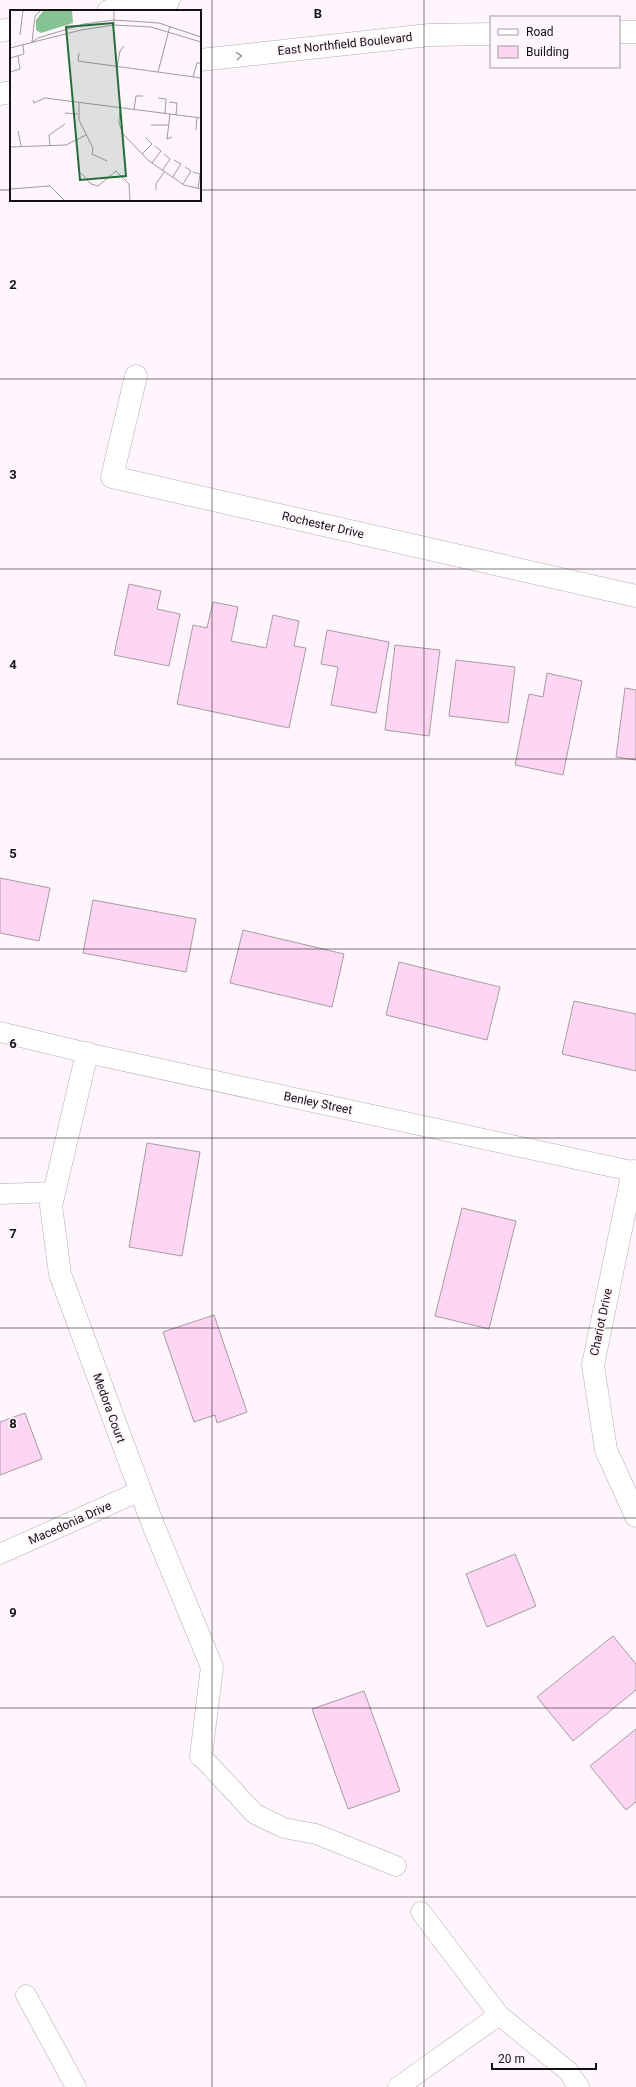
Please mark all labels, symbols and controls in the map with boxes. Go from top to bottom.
text: B [314,6,322,21]
inset map [10,10,201,201]
legend [490,16,620,68]
text: Road [526,25,554,39]
street label: East Northfield Boulevard [277,30,413,58]
text: Building [526,45,569,59]
one-way arrow [236,52,242,61]
text: 2 [9,277,17,292]
text: 3 [9,467,17,482]
street label: Rochester Drive [281,509,365,541]
text: 4 [9,657,17,672]
text: 5 [9,846,17,861]
text: 6 [9,1036,17,1051]
street label: Benley Street [282,1089,354,1117]
text: 7 [9,1226,17,1241]
street label: Chariot Drive [587,1287,615,1357]
street label: Medora Court [90,1371,128,1445]
text: 8 [9,1416,17,1431]
street label: Macedonia Drive [26,1498,114,1548]
text: 9 [9,1605,17,1620]
scale bar [492,2045,596,2071]
text: 20 m [498,2052,525,2066]

